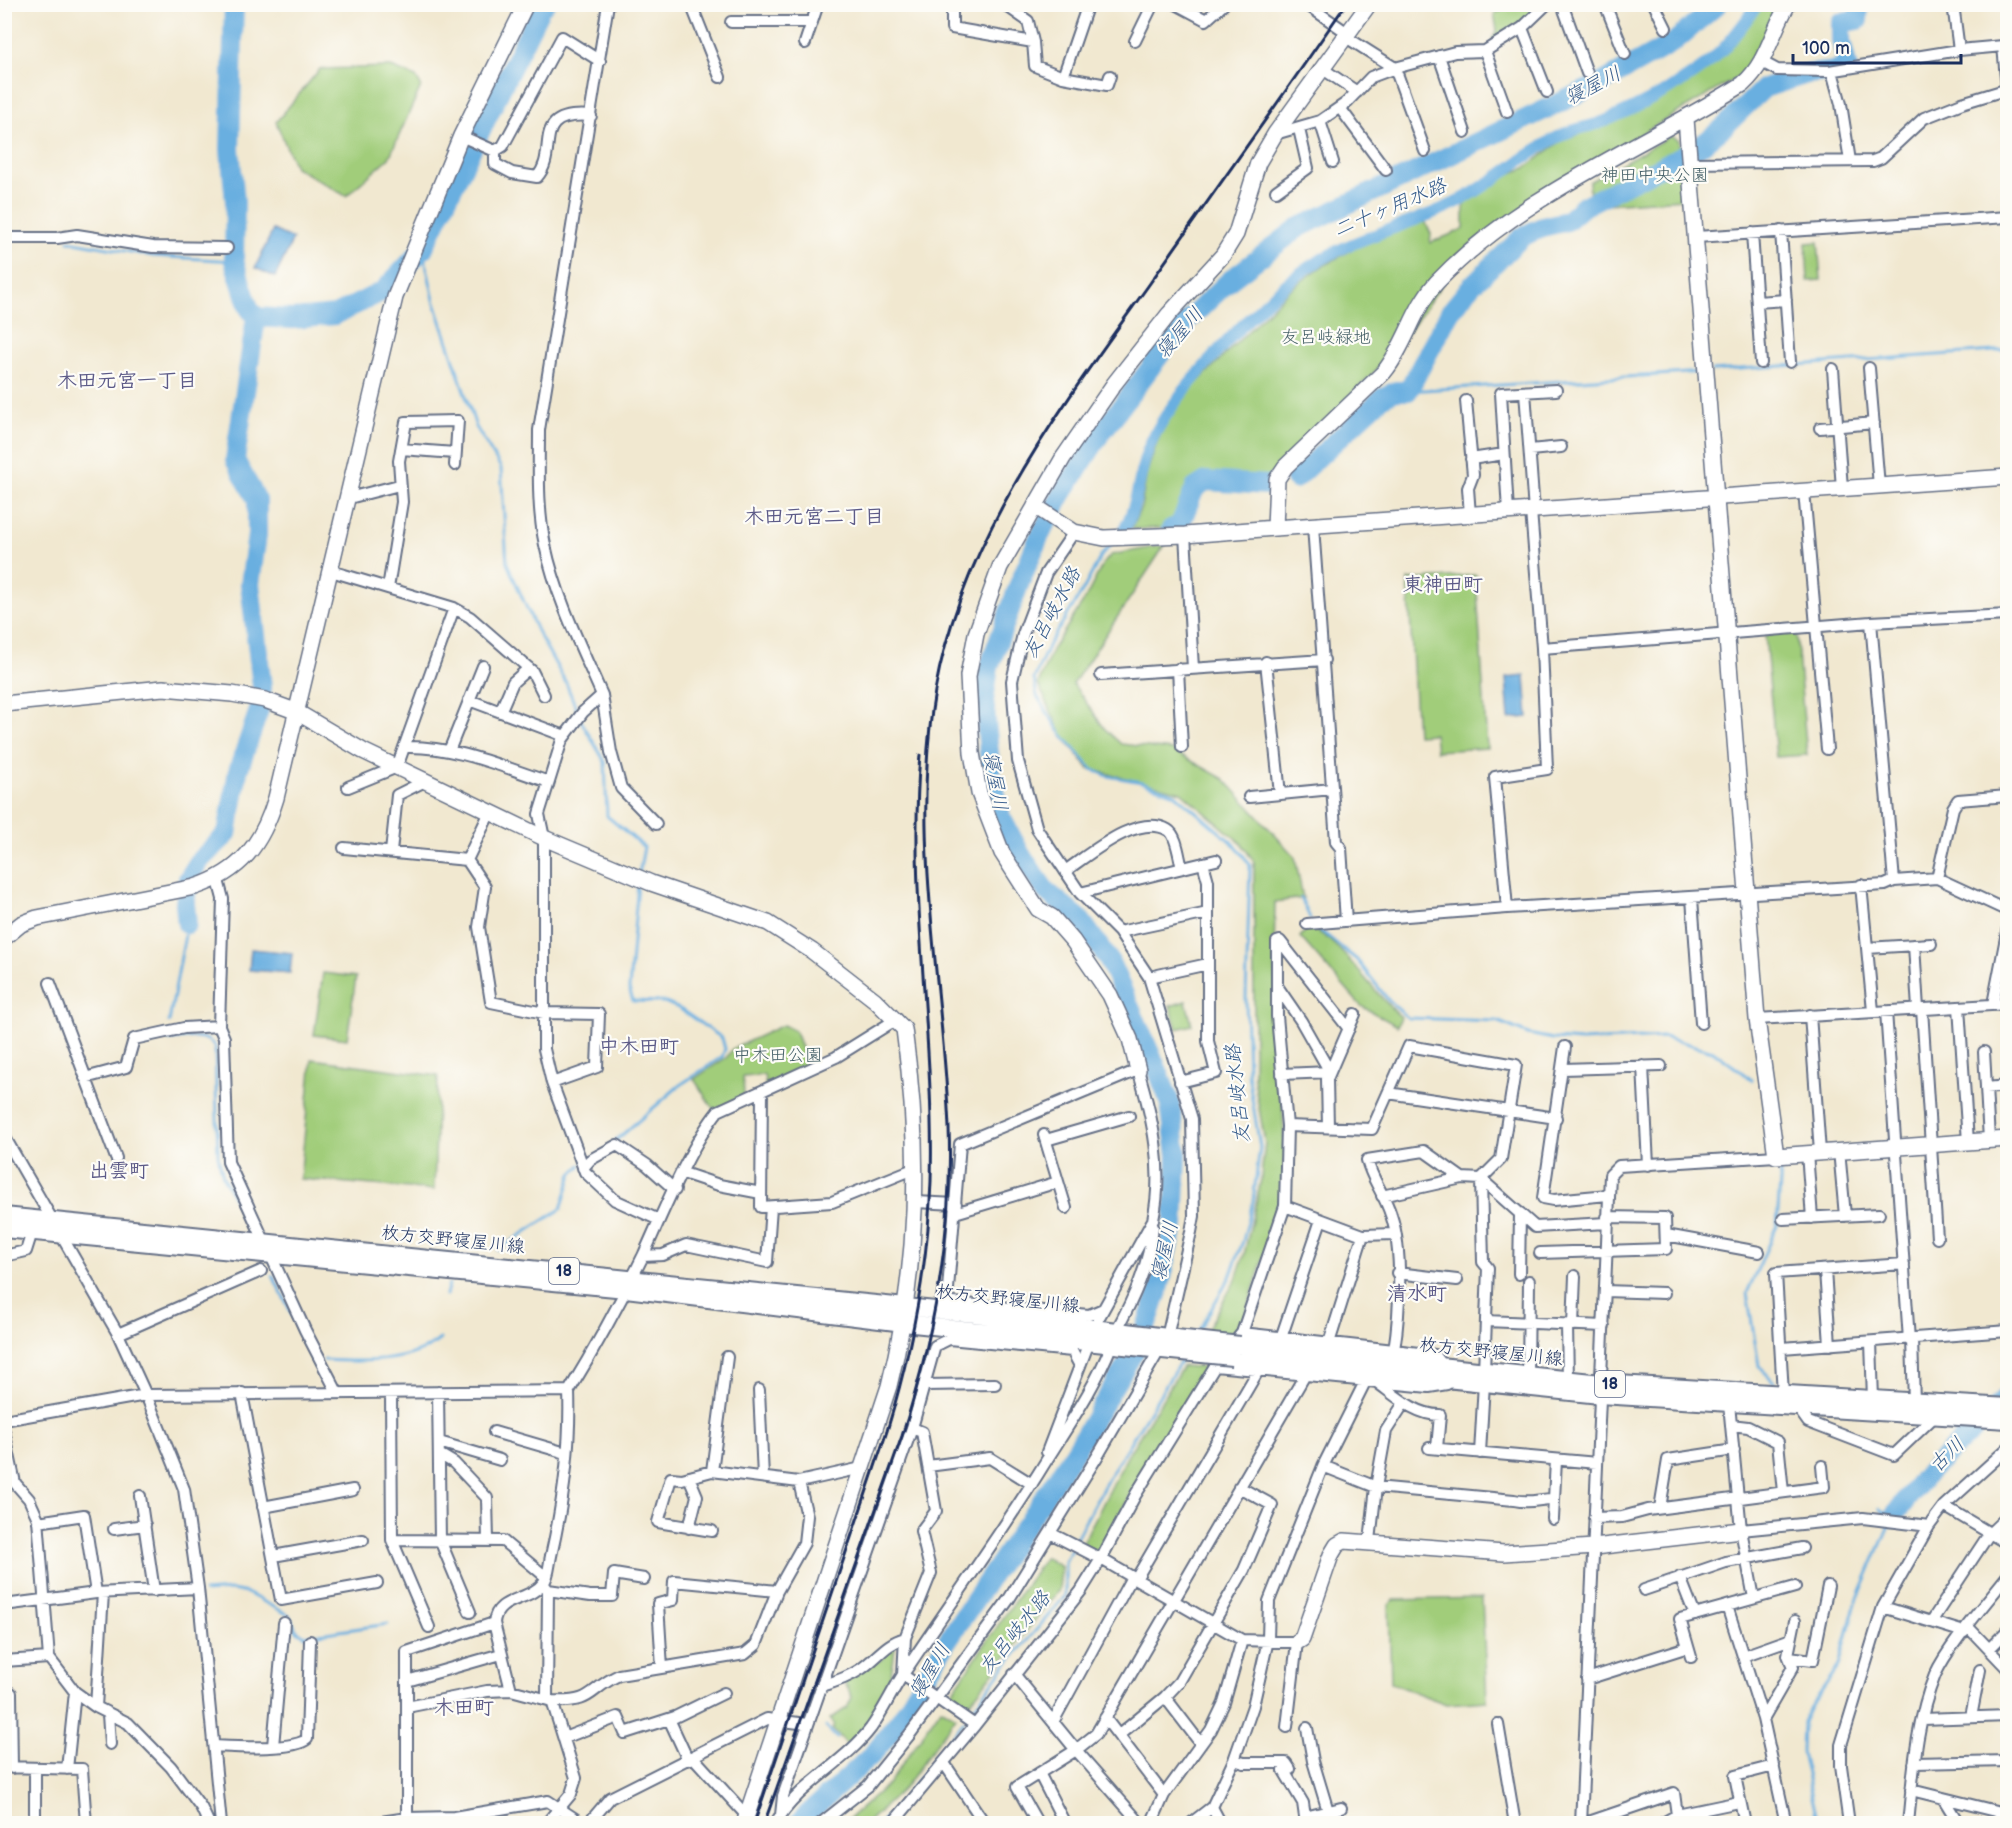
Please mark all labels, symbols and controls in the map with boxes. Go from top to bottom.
scale bar [1793,27,1961,65]
text: 100 m [1802,38,1850,59]
water label: 寝屋川 [1561,62,1625,110]
park label: 神田中央公園 [1601,165,1709,186]
water label: 二十ヶ用水路 [1330,173,1451,242]
water label: 寝屋川 [1151,302,1209,364]
park label: 友呂岐緑地 [1281,327,1371,348]
district label: 木田元宮一丁目 [57,369,197,393]
district label: 木田元宮二丁目 [744,505,884,529]
water label: 友呂岐水路 [1018,562,1087,663]
district label: 東神田町 [1403,573,1483,597]
water label: 寝屋川 [978,749,1012,813]
district label: 中木田町 [599,1035,679,1059]
water label: 友呂岐水路 [1221,1042,1255,1145]
park label: 中木田公園 [733,1045,823,1066]
district label: 出雲町 [89,1159,149,1183]
water label: 寝屋川 [1147,1219,1183,1283]
street label: 枚方交野寝屋川線 [380,1222,526,1258]
road number: 18 [549,1258,579,1284]
street label: 枚方交野寝屋川線 [935,1281,1081,1317]
district label: 清水町 [1387,1282,1447,1306]
street label: 枚方交野寝屋川線 [1418,1334,1564,1370]
road number: 18 [1595,1371,1625,1397]
water label: 古川 [1924,1432,1970,1478]
water label: 友呂岐水路 [974,1586,1056,1679]
water label: 寝屋川 [904,1639,956,1703]
district label: 木田町 [434,1696,494,1720]

